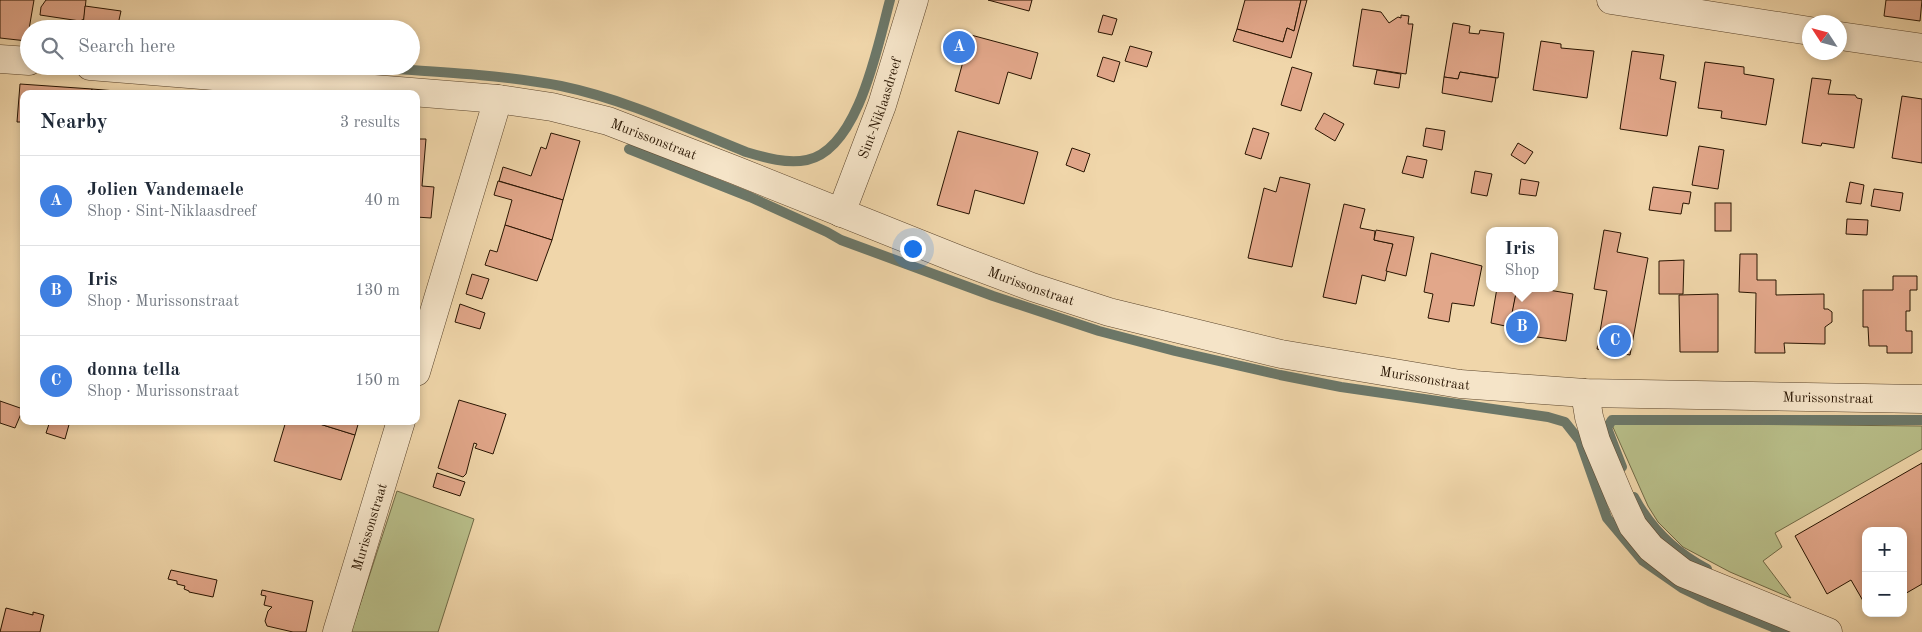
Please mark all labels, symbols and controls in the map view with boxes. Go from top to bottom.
north arrow [1802,15,1847,60]
search box [20,20,420,75]
pin: A [943,28,975,66]
icon: search [38,34,66,62]
text: Search here [78,38,175,57]
street label: Sint-Niklaasdreef [856,54,905,161]
text: Nearby [40,112,108,133]
text: 3 results [340,115,400,131]
street label: Murissonstraat [609,117,699,163]
text: Jolien Vandemaele [87,181,244,200]
text: A [50,193,62,209]
text: 40 m [364,193,400,209]
text: Shop · Sint-Niklaasdreef [87,204,257,220]
popup [1486,227,1558,292]
your location [900,236,926,262]
text: Iris [1505,240,1535,259]
text: Shop [1505,263,1539,279]
street label: Murissonstraat [986,265,1076,308]
text: Iris [87,271,117,290]
text: B [50,283,62,299]
text: 130 m [355,283,400,299]
text: Shop · Murissonstraat [87,294,239,310]
pin: B [1506,308,1538,346]
pin: C [1599,322,1631,360]
text: donna tella [87,361,180,380]
street label: Murissonstraat [1379,365,1470,393]
text: C [51,373,61,389]
text: 150 m [355,373,400,389]
text: Shop · Murissonstraat [87,384,239,400]
street label: Murissonstraat [1783,391,1874,406]
street label: Murissonstraat [350,481,390,573]
map controls [1862,527,1907,617]
button: + [1862,527,1907,572]
button: − [1862,572,1907,617]

